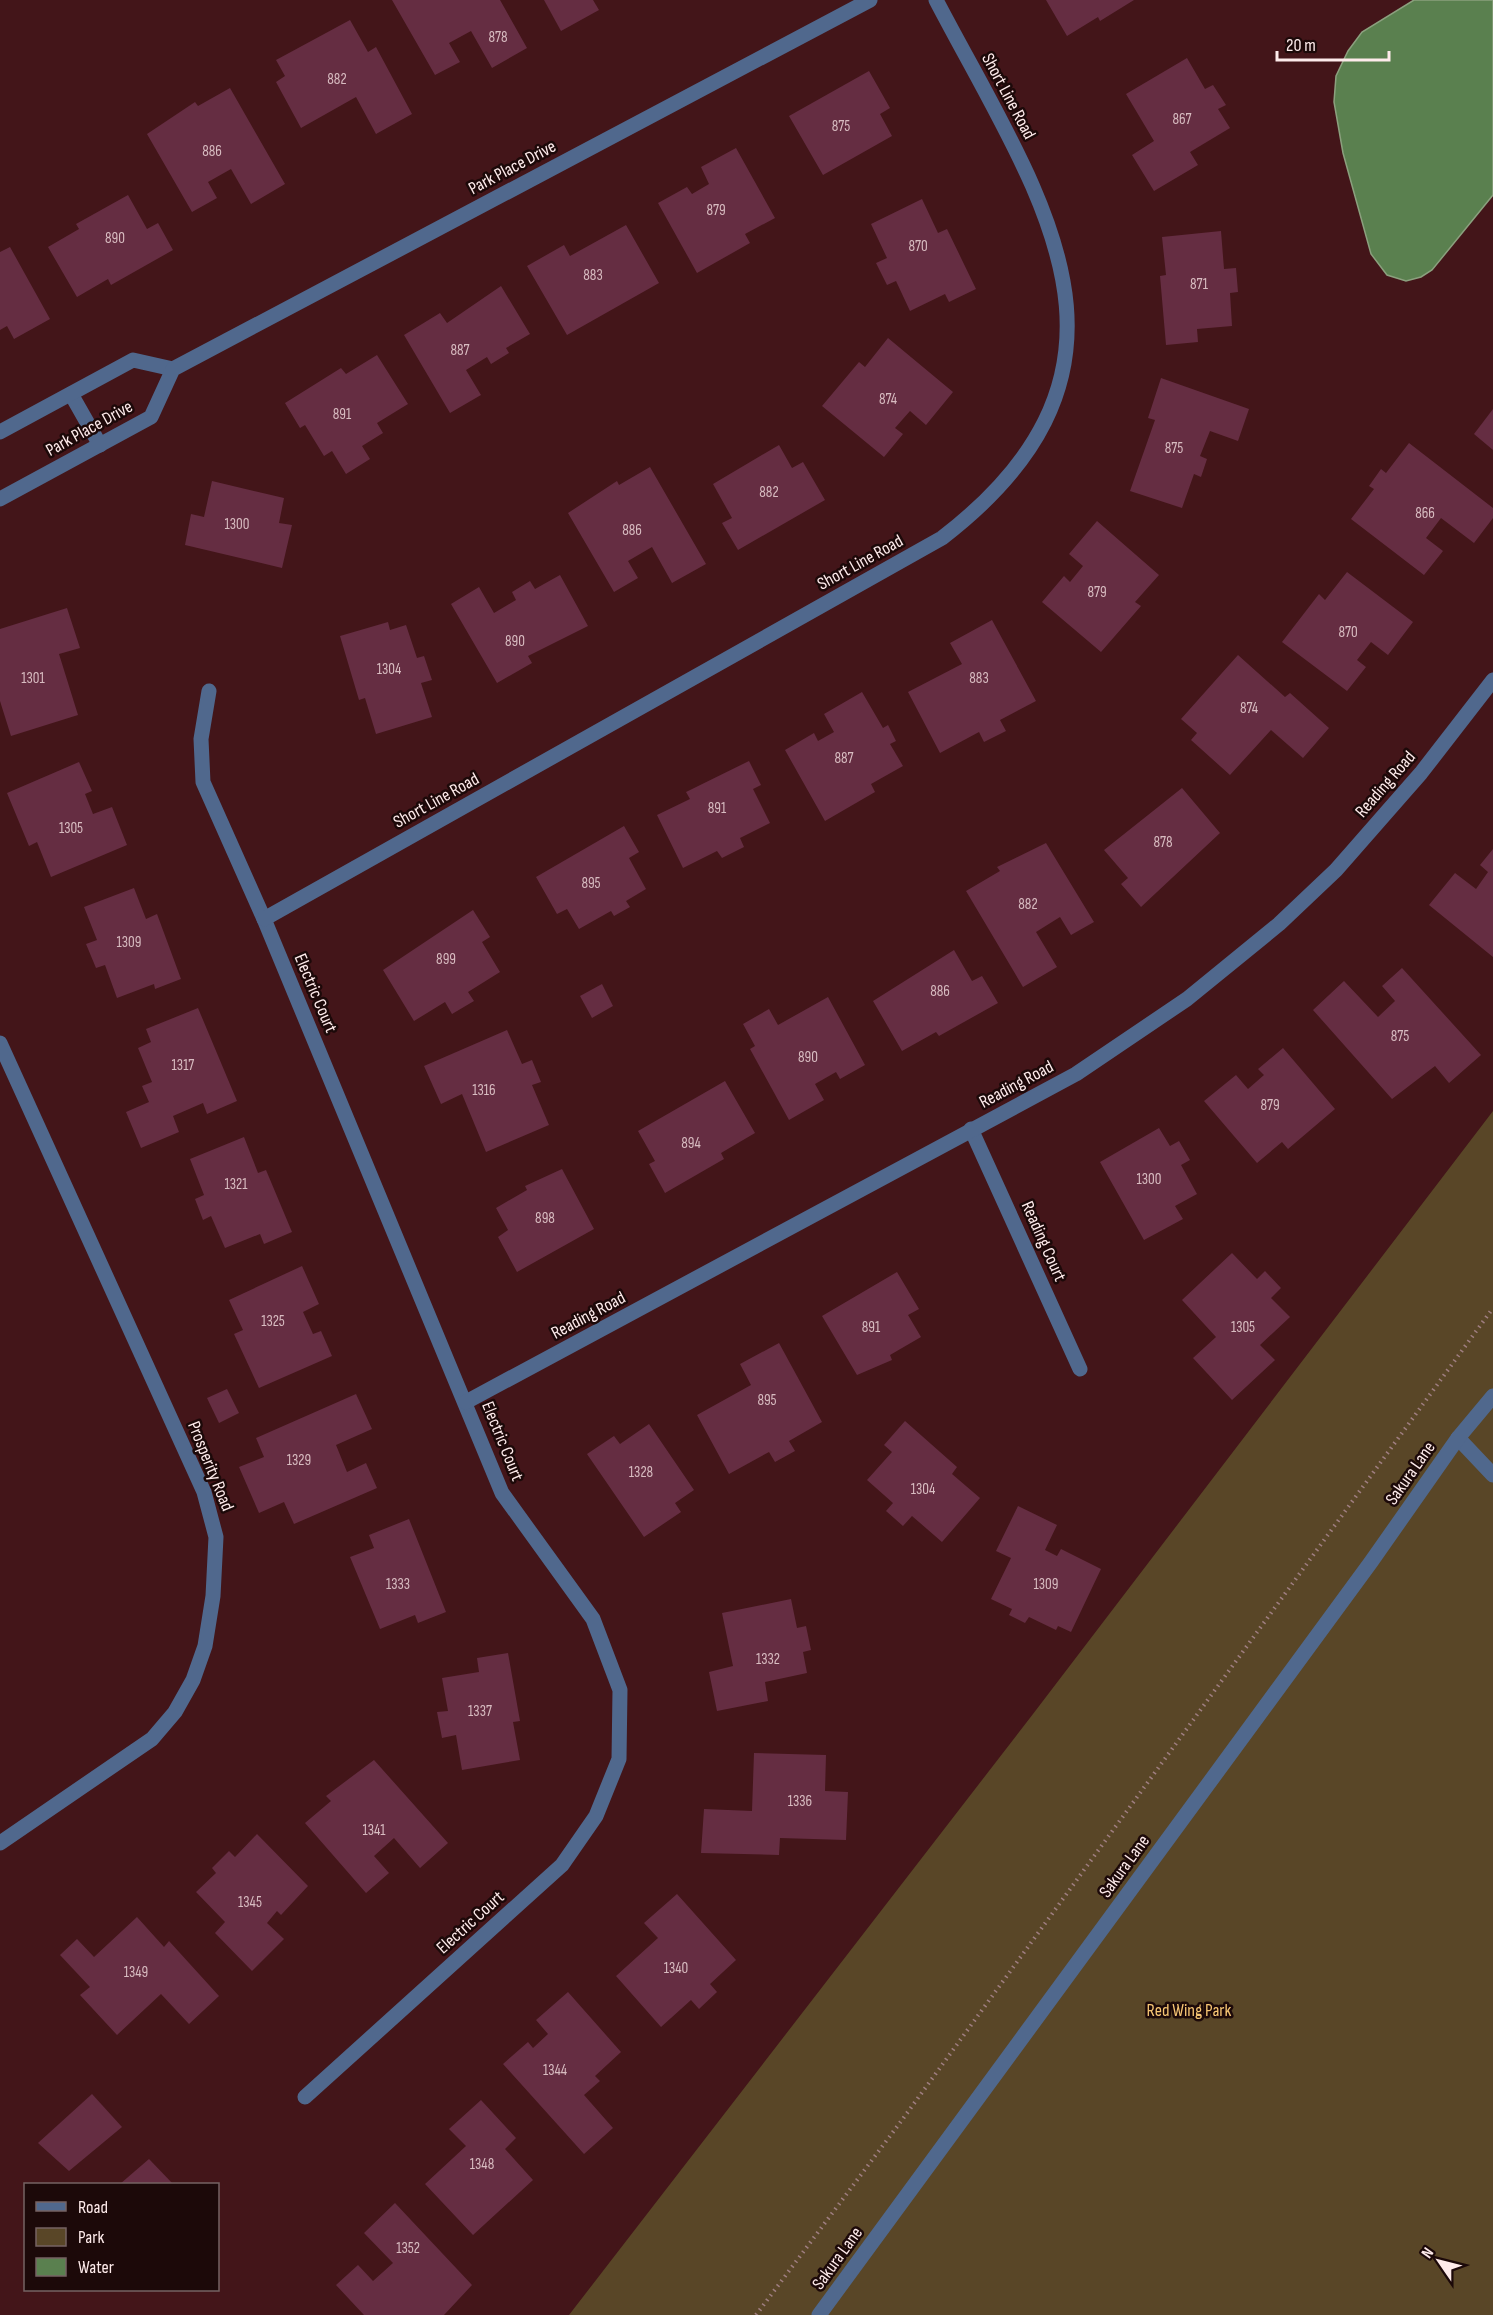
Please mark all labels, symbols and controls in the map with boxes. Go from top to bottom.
scale bar [1277,24,1390,62]
house number: 878 [488,28,508,47]
text: 20 m [1286,35,1316,56]
street label: Short Line Road [977,50,1040,143]
house number: 882 [327,70,347,89]
house number: 867 [1172,110,1192,129]
house number: 875 [832,117,850,136]
street label: Park Place Drive [465,136,559,199]
house number: 886 [202,142,222,161]
house number: 879 [706,201,726,220]
house number: 890 [105,229,125,248]
house number: 870 [908,237,928,256]
house number: 883 [583,266,603,285]
house number: 871 [1190,275,1209,294]
house number: 887 [450,341,470,360]
house number: 874 [879,390,897,409]
street label: Park Place Drive [42,396,136,461]
house number: 891 [333,405,352,424]
house number: 875 [1165,439,1183,458]
house number: 882 [759,483,779,502]
house number: 866 [1415,504,1435,523]
house number: 1300 [225,515,249,534]
house number: 886 [622,521,642,540]
street label: Short Line Road [814,530,907,595]
house number: 879 [1087,583,1107,602]
house number: 870 [1338,623,1358,642]
house number: 890 [505,632,525,651]
house number: 1304 [377,660,401,679]
house number: 1301 [21,669,45,688]
house number: 883 [969,669,989,688]
house number: 874 [1240,699,1258,718]
street label: Reading Road [1351,747,1420,822]
house number: 887 [834,749,854,768]
street label: Short Line Road [390,768,483,833]
house number: 891 [708,799,727,818]
house number: 1305 [59,819,83,838]
house number: 878 [1153,833,1173,852]
house number: 895 [581,874,601,893]
house number: 882 [1018,895,1038,914]
house number: 1309 [117,933,141,952]
house number: 899 [436,950,456,969]
street label: Electric Court [290,951,342,1036]
house number: 886 [930,982,950,1001]
house number: 875 [1391,1027,1409,1046]
house number: 890 [798,1048,818,1067]
house number: 1317 [172,1056,194,1075]
street label: Reading Road [976,1056,1057,1113]
house number: 1316 [472,1081,496,1100]
house number: 879 [1260,1096,1280,1115]
house number: 894 [681,1134,701,1153]
house number: 1300 [1137,1170,1161,1189]
house number: 1321 [224,1175,248,1194]
street label: Reading Court [1017,1198,1071,1285]
house number: 898 [535,1209,555,1228]
street label: Reading Road [548,1287,629,1344]
house number: 1325 [261,1312,285,1331]
house number: 891 [862,1318,881,1337]
house number: 1305 [1231,1318,1255,1337]
house number: 895 [757,1391,777,1410]
street label: Electric Court [477,1399,528,1484]
street label: Prosperity Road [183,1418,238,1514]
street label: Sakura Lane [1381,1438,1440,1509]
house number: 1329 [287,1451,311,1470]
house number: 1328 [629,1463,653,1482]
house number: 1304 [911,1480,935,1499]
house number: 1333 [386,1575,410,1594]
house number: 1309 [1034,1575,1058,1594]
house number: 1332 [756,1650,780,1669]
house number: 1337 [468,1702,492,1721]
house number: 1336 [788,1792,812,1811]
house number: 1341 [362,1821,386,1840]
street label: Sakura Lane [1095,1831,1154,1902]
street label: Electric Court [432,1886,509,1958]
house number: 1345 [238,1893,262,1912]
house number: 1340 [664,1959,688,1978]
house number: 1349 [124,1963,148,1982]
park label: Red Wing Park [1147,2000,1232,2021]
house number: 1344 [543,2061,567,2080]
house number: 1348 [470,2155,494,2174]
legend [24,2183,219,2291]
text: Road [78,2197,108,2218]
street label: Sakura Lane [808,2223,867,2294]
text: Park [78,2227,104,2248]
north arrow [1409,2231,1469,2291]
house number: 1352 [396,2239,420,2258]
text: N [1418,2244,1438,2262]
text: Water [78,2257,114,2278]

